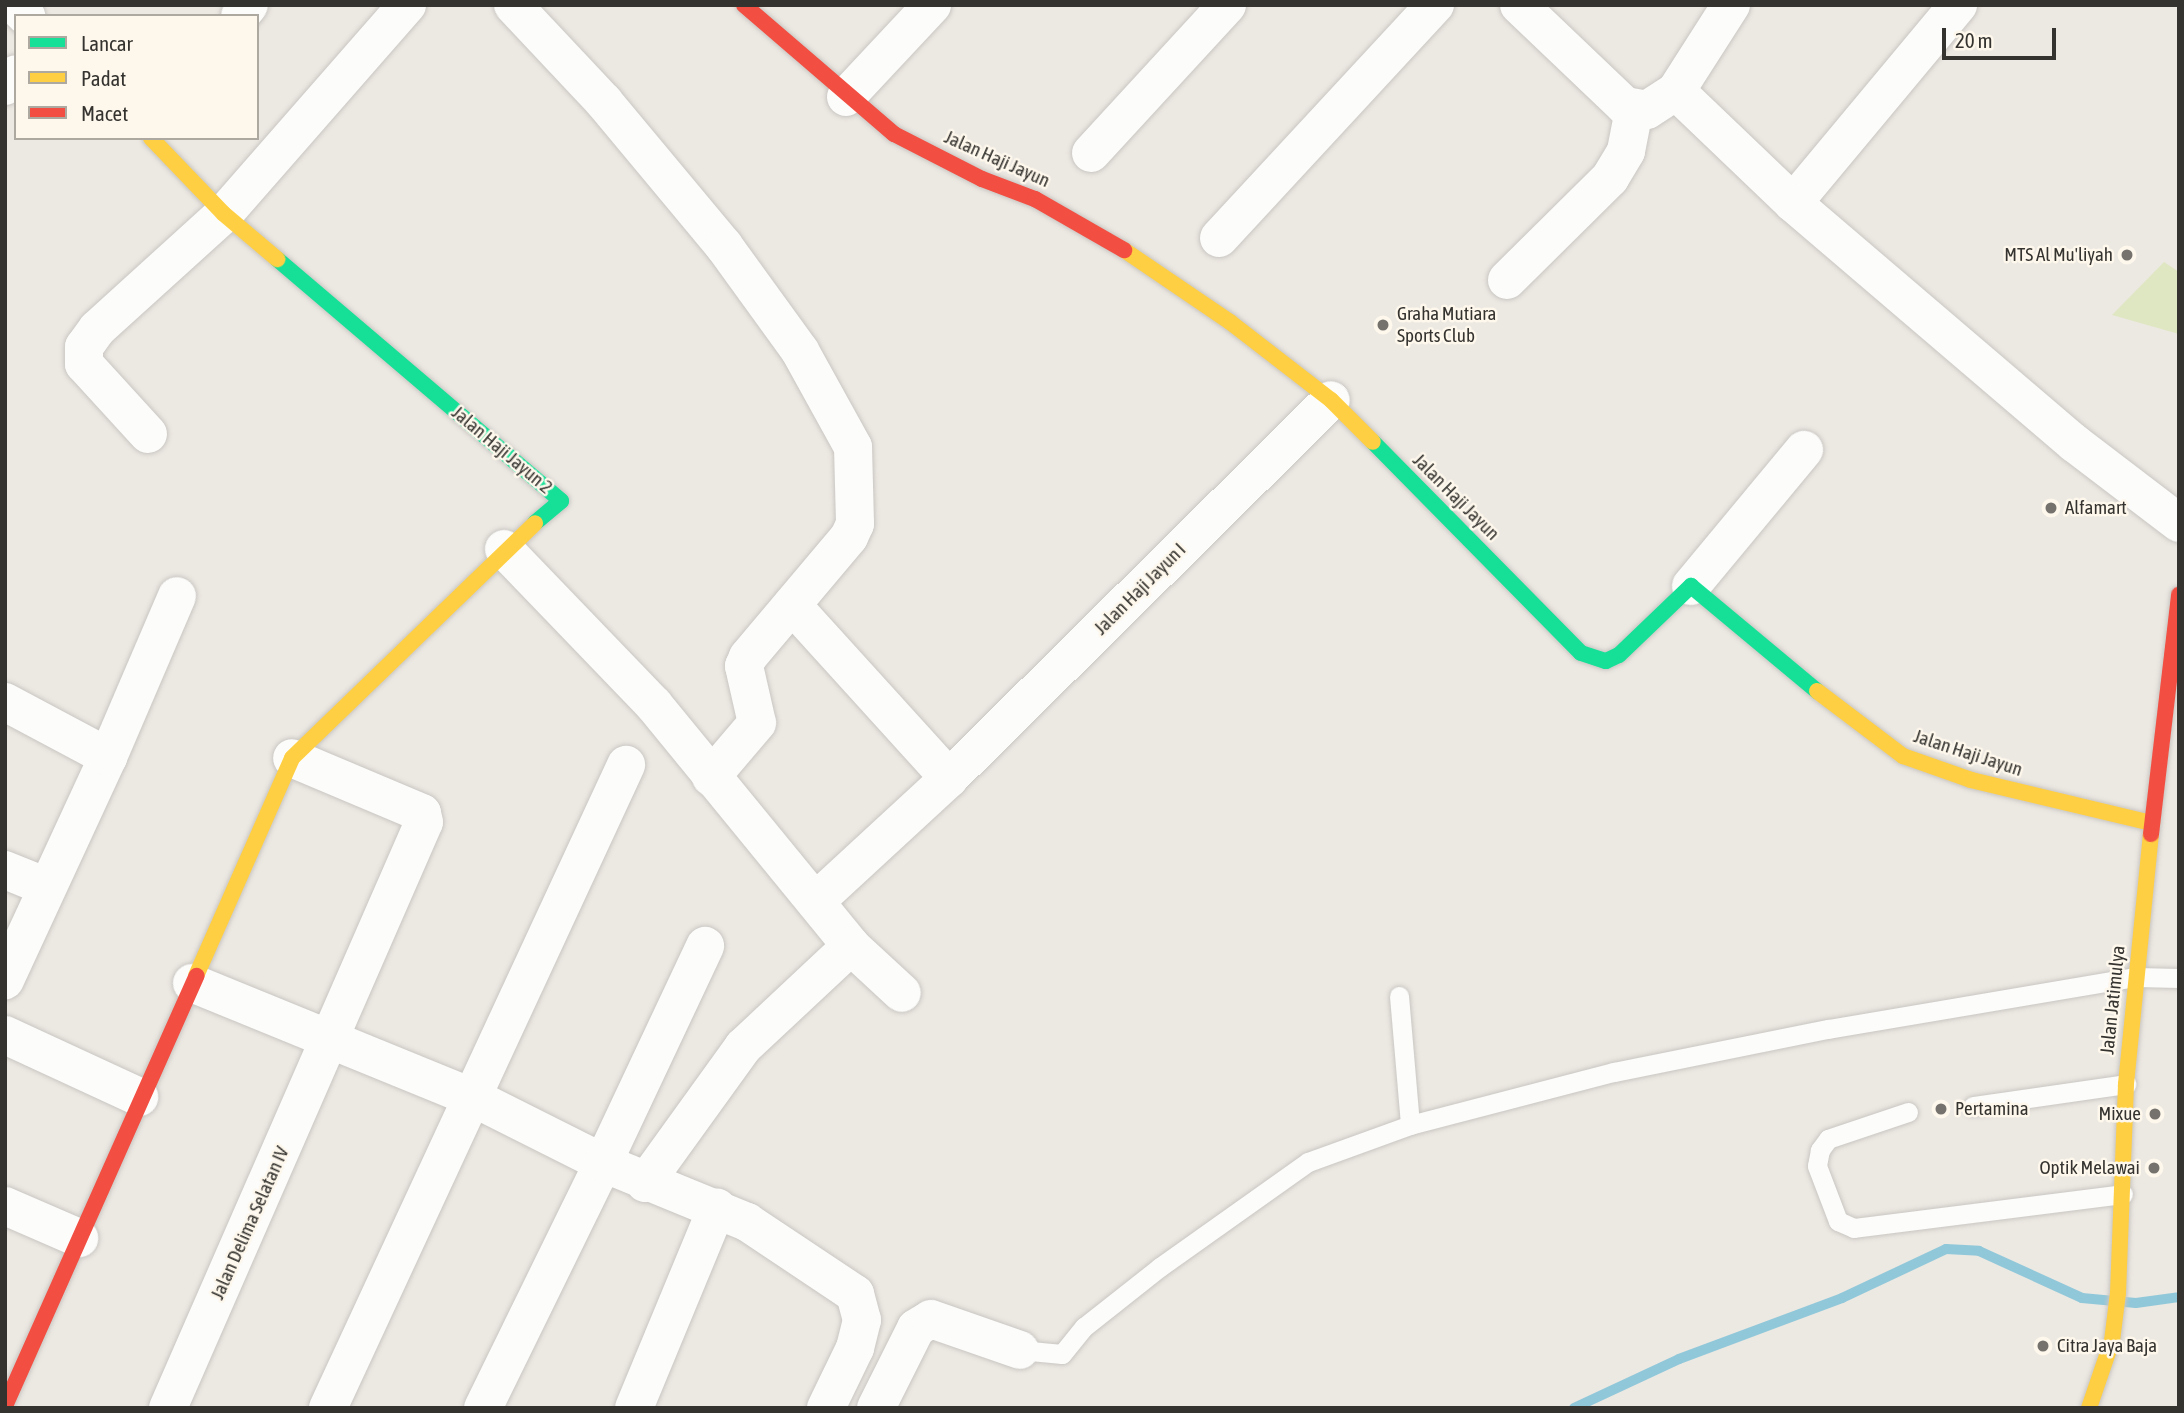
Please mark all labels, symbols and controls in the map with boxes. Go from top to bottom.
legend [14,14,259,140]
scale bar [1946,14,2060,58]
text: 20 m [1955,28,1993,52]
text: Lancar [81,31,133,55]
text: Padat [81,66,126,90]
text: Macet [81,101,128,125]
street label: Jalan Haji Jayun [941,126,1053,192]
place label: MTS Al Mu'liyah [2004,244,2113,266]
marker: MTS Al Mu'liyah [2119,247,2135,263]
place label: Graha Mutiara Sports Club [1397,303,1496,347]
marker: Graha Mutiara Sports Club [1375,317,1391,333]
street label: Jalan Haji Jayun 2 [447,401,557,499]
street label: Jalan Haji Jayun [1408,449,1504,545]
place label: Alfamart [2065,497,2127,519]
marker: Alfamart [2043,500,2059,516]
street label: Jalan Haji Jayun I [1089,538,1191,640]
street label: Jalan Haji Jayun [1911,725,2025,781]
street label: Jalan Jatimulya [2096,944,2130,1056]
place label: Pertamina [1955,1098,2029,1120]
marker: Pertamina [1933,1101,1949,1117]
place label: Mixue [2098,1103,2141,1125]
marker: Mixue [2147,1106,2163,1122]
street label: Jalan Delima Selatan IV [206,1143,294,1303]
place label: Optik Melawai [2040,1157,2140,1179]
marker: Optik Melawai [2146,1160,2162,1176]
place label: Citra Jaya Baja [2057,1335,2157,1357]
marker: Citra Jaya Baja [2035,1338,2051,1354]

